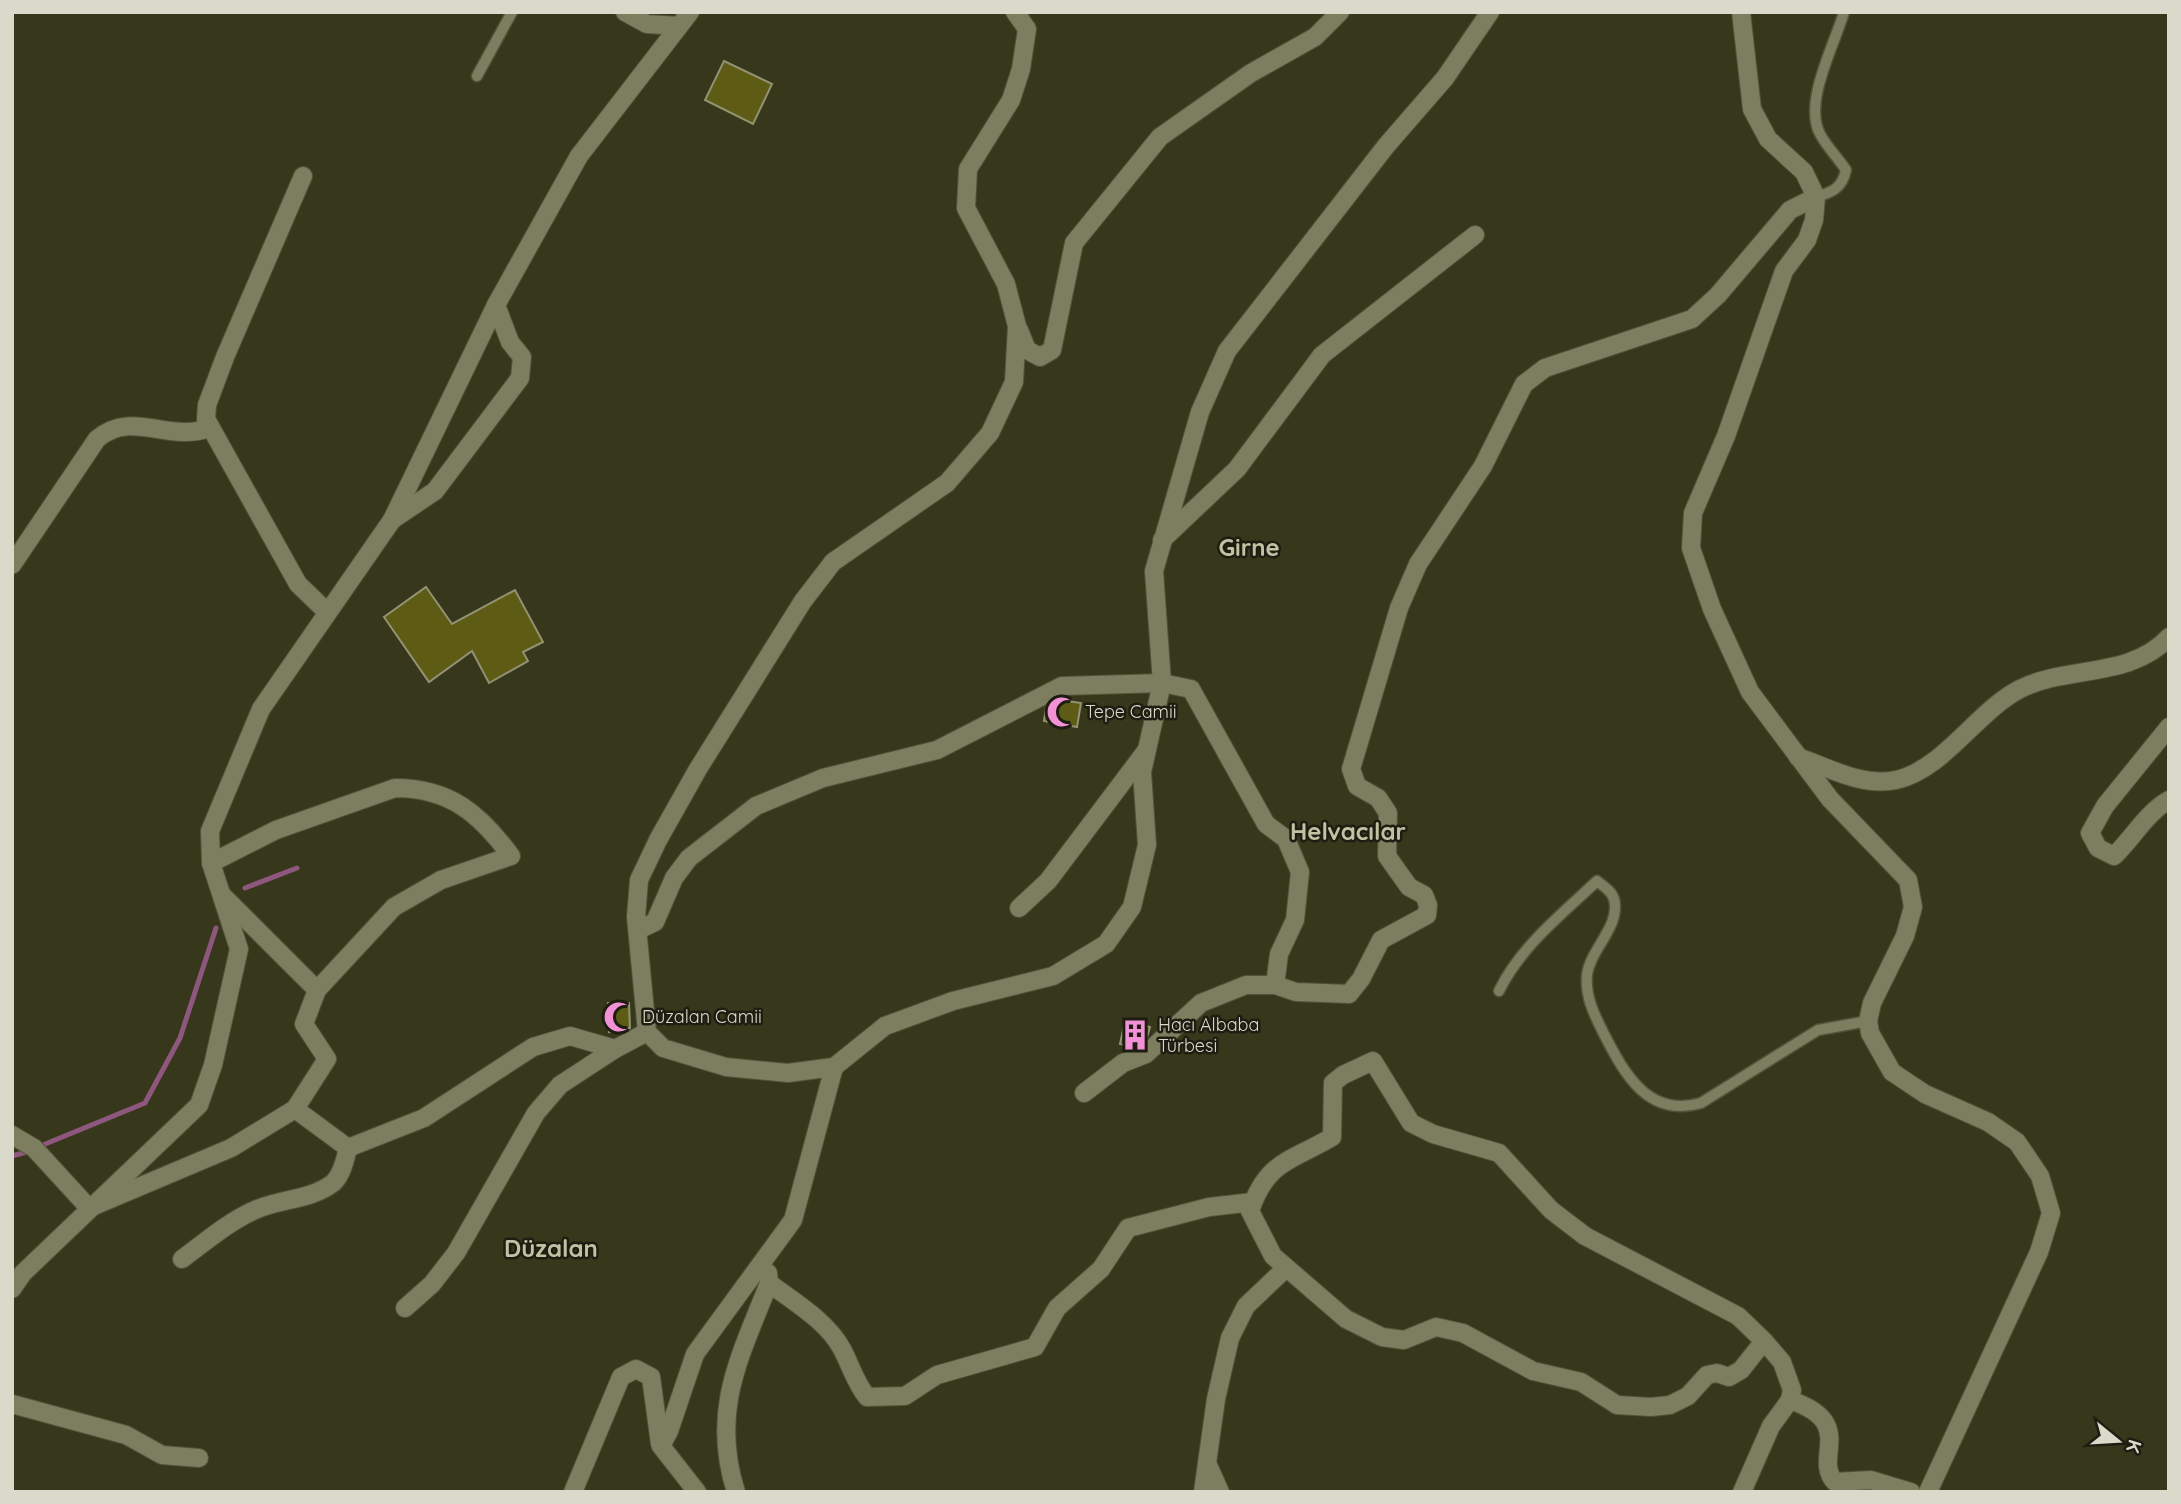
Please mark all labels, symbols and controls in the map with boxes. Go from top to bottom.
district label: Girne [1218,532,1280,562]
mosque icon: Tepe Camii [1045,695,1079,729]
place label: Tepe Camii [1085,700,1177,723]
district label: Helvacılar [1290,816,1406,846]
mosque icon: Düzalan Camii [602,1000,636,1034]
place label: Düzalan Camii [642,1005,762,1028]
place label: Hacı Albaba Türbesi [1158,1013,1259,1057]
building icon: Hacı Albaba Türbesi [1118,1018,1152,1052]
district label: Düzalan [504,1233,598,1263]
north arrow [2083,1406,2153,1476]
text: K [2121,1437,2148,1456]

